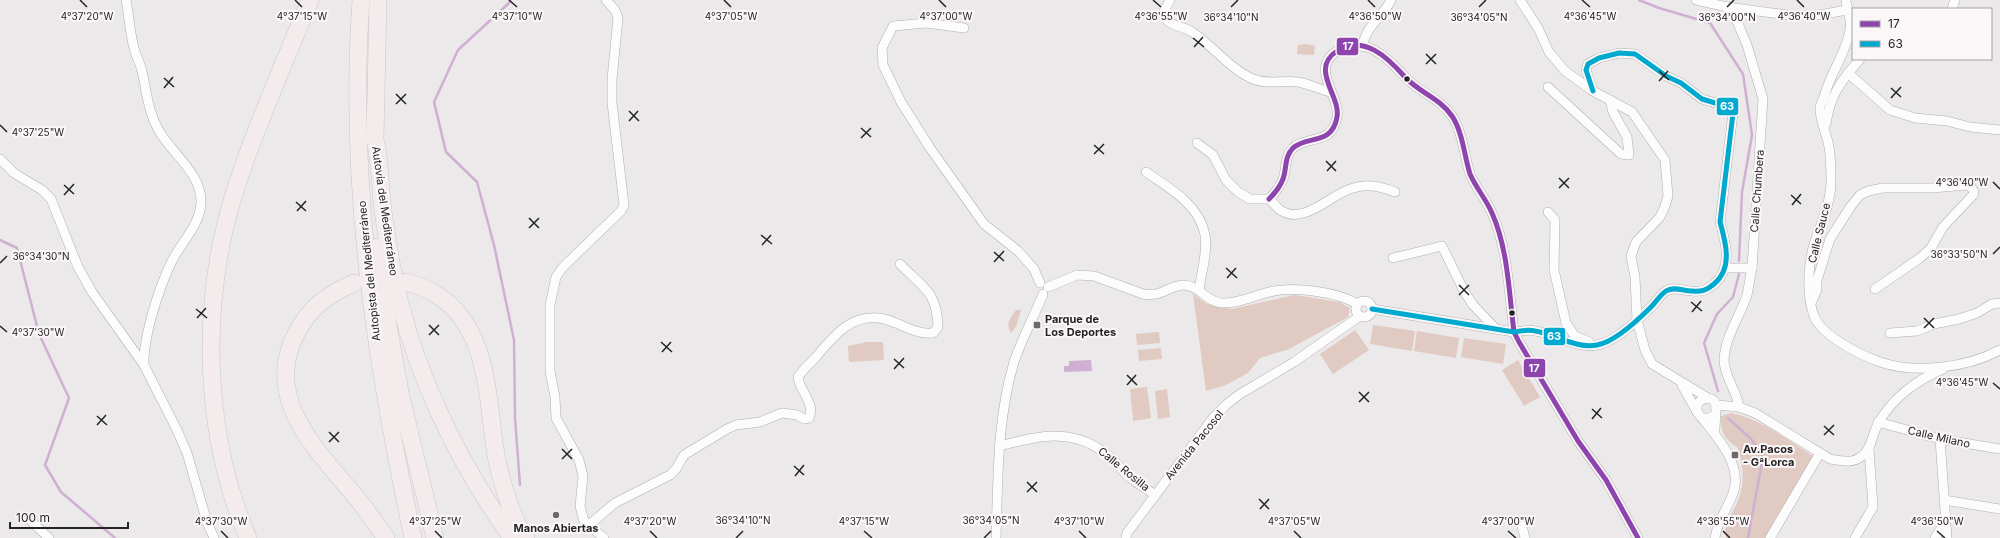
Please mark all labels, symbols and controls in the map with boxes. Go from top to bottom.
legend [1852,8,1992,60]
text: 4°37'20"W [61,10,113,22]
text: 4°37'15"W [277,10,327,22]
text: 4°37'10"W [492,10,542,22]
text: 4°37'05"W [705,10,757,22]
text: 4°37'00"W [920,10,973,22]
text: 4°36'55"W [1135,10,1188,22]
text: 4°36'50"W [1348,10,1402,22]
text: 4°36'45"W [1564,10,1616,22]
text: 4°36'40"W [1778,10,1831,22]
text: 36°34'10"N [1203,11,1259,23]
text: 36°34'05"N [1450,11,1508,23]
text: 36°34'00"N [1698,11,1756,23]
text: 17 [1888,16,1900,31]
text: 63 [1888,36,1903,51]
line badge: 17 [1336,37,1359,56]
text: 17 [1342,39,1354,53]
unlabelled marker [1402,74,1412,84]
line badge: 63 [1716,97,1739,116]
text: 63 [1720,99,1734,113]
text: 4°37'25"W [12,126,64,138]
street label: Autovía del Mediterráneo [369,145,401,277]
street label: Calle Chumbera [1747,149,1767,233]
text: 4°36'40"W [1936,176,1989,188]
street label: Autopista del Mediterráneo [355,200,383,342]
street label: Calle Sauce [1805,201,1833,265]
text: 36°33'50"N [1931,248,1987,260]
text: 36°34'30"N [12,250,70,262]
unlabelled marker [1507,308,1517,318]
place label: Parque de Los Deportes [1045,312,1116,339]
marker: Parque de Los Deportes [1032,320,1042,330]
text: 4°37'30"W [12,326,64,338]
line badge: 63 [1543,327,1566,346]
text: 63 [1547,329,1561,343]
line badge: 17 [1523,358,1546,378]
text: 17 [1528,361,1540,375]
text: 4°36'45"W [1936,376,1988,388]
street label: Avenida Pacosol [1162,407,1226,483]
street label: Calle Milano [1906,423,1972,451]
place label: Av.Pacos - GªLorca [1743,442,1794,469]
street label: Calle Rosilla [1095,444,1153,494]
marker: Av.Pacos - GªLorca [1730,450,1740,460]
scale bar [10,504,128,530]
text: 100 m [16,510,50,525]
marker: Manos Abiertas [551,510,561,520]
text: 36°34'10"N [715,514,771,526]
text: 36°34'05"N [962,514,1020,526]
text: 4°37'30"W [195,515,247,527]
text: 4°37'25"W [409,515,461,527]
text: 4°37'20"W [624,515,676,527]
text: 4°37'15"W [839,515,889,527]
text: 4°37'10"W [1054,515,1104,527]
text: 4°37'05"W [1268,515,1320,527]
text: 4°37'00"W [1482,515,1535,527]
text: 4°36'55"W [1697,515,1750,527]
text: 4°36'50"W [1910,515,1964,527]
place label: Manos Abiertas [514,521,599,535]

